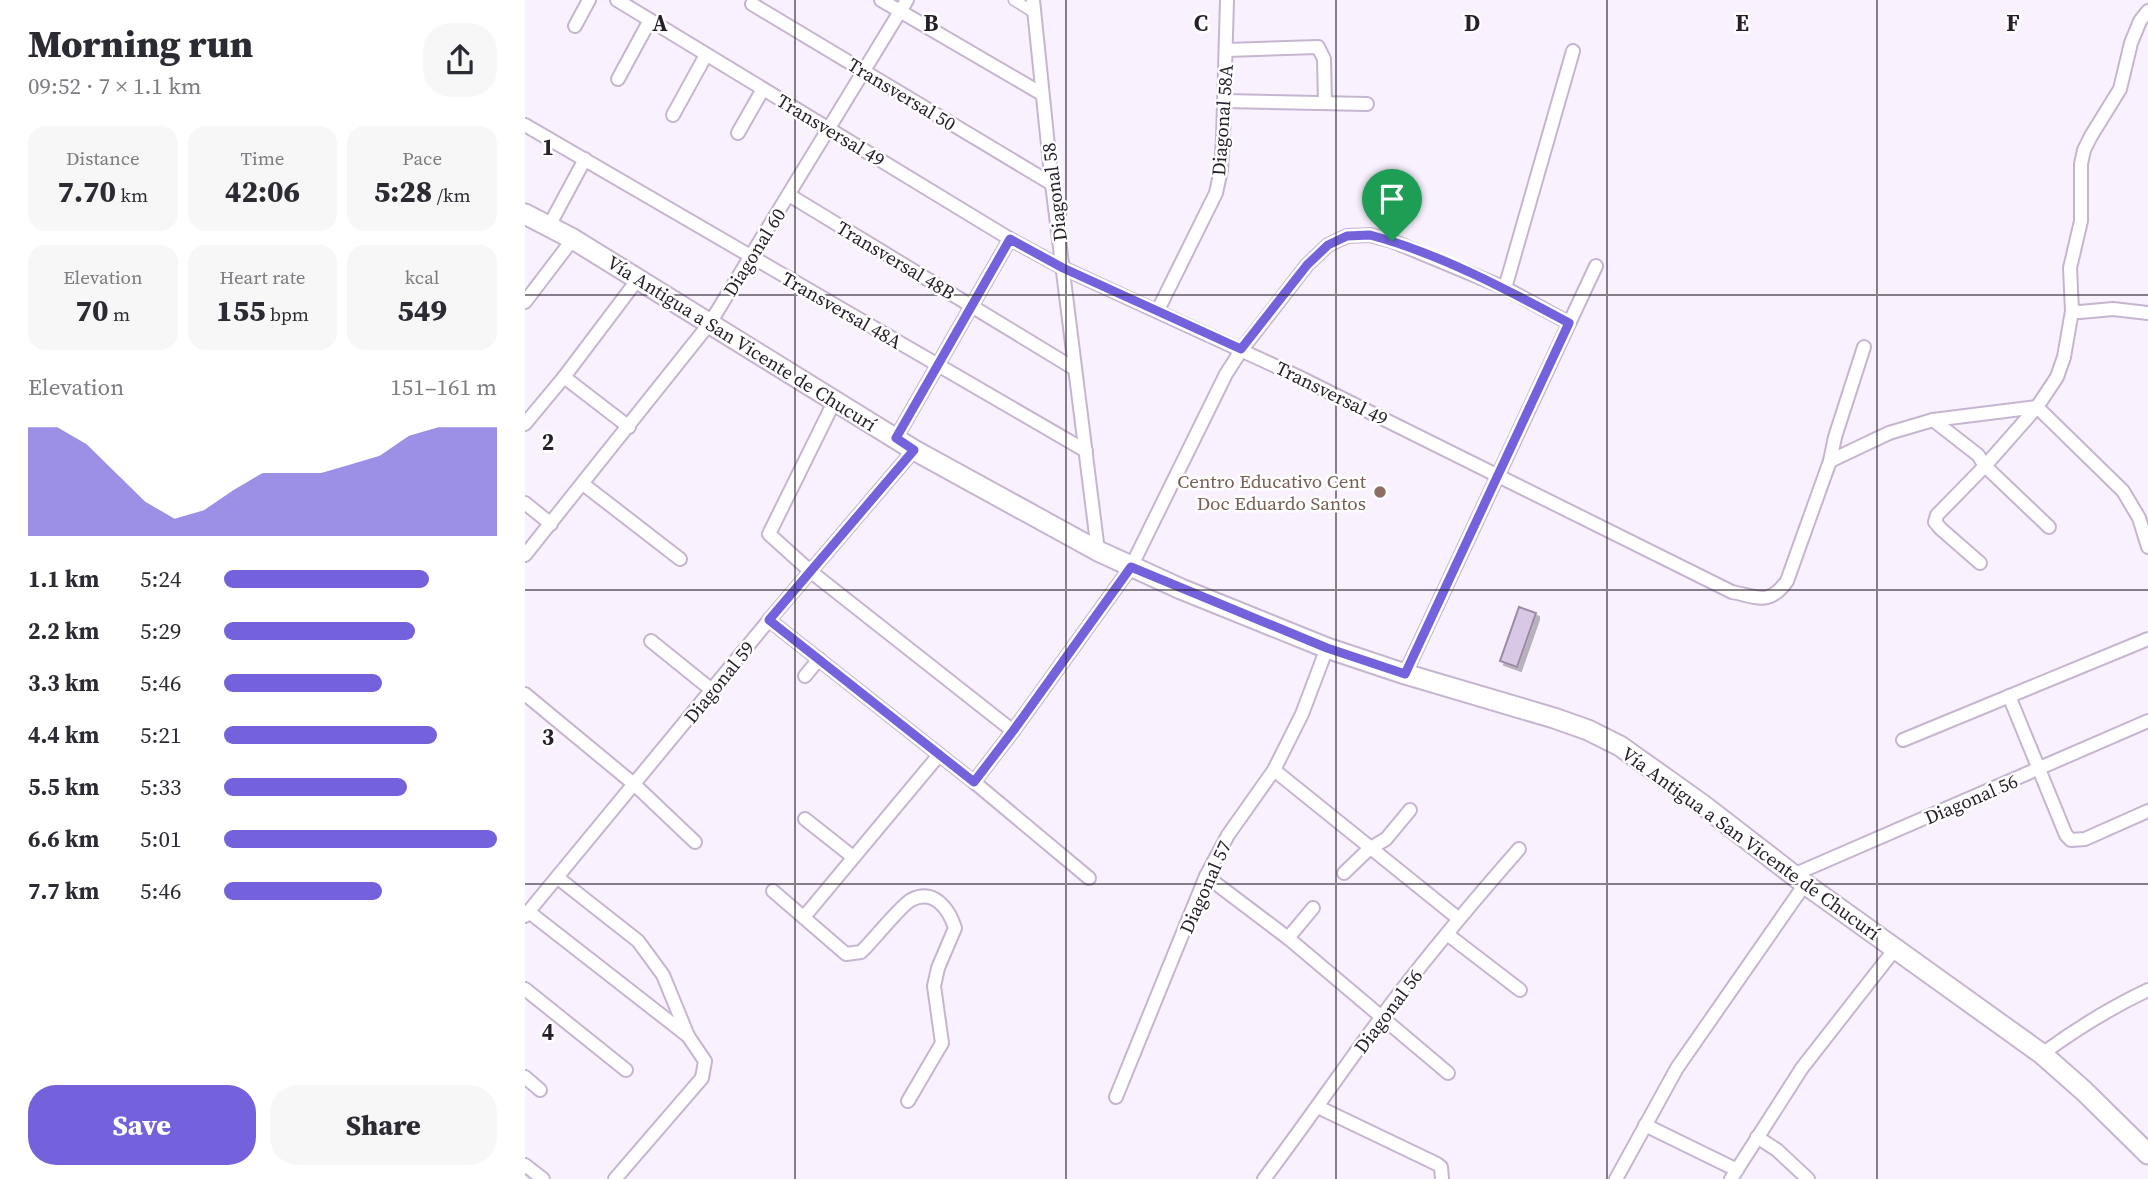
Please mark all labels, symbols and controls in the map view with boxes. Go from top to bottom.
text: A [652,7,668,39]
text: B [924,7,939,39]
text: C [1194,7,1208,39]
text: D [1464,7,1480,39]
text: E [1735,7,1749,39]
text: F [2006,7,2020,39]
text: Morning run [28,18,253,70]
button: share [423,23,497,97]
street label: Transversal 50 [843,51,961,137]
street label: Diagonal 58A [1205,63,1239,177]
text: 09:52 · 7 × 1.1 km [28,70,202,102]
street label: Transversal 49 [772,87,890,173]
text: 1 [542,131,554,163]
street label: Diagonal 58 [1035,141,1073,243]
text: Distance [66,145,140,171]
text: Time [241,145,284,171]
text: Pace [402,145,442,171]
pin [1362,169,1422,241]
text: 7.70 [58,171,116,212]
text: 42:06 [225,171,300,212]
text: 5:28 [374,171,432,212]
icon: arrive [1373,180,1411,218]
text: km [116,182,148,208]
text: /km [432,182,471,208]
street label: Diagonal 60 [717,203,791,301]
street label: Transversal 48B [832,214,960,306]
street label: Vía Antigua a San Vicente de Chucurí [602,249,882,437]
text: Elevation [63,264,143,290]
text: Heart rate [219,264,306,290]
text: kcal [405,264,439,290]
street label: Transversal 48A [777,265,907,355]
text: 70 [76,290,109,331]
text: 155 [216,290,266,331]
text: 549 [397,290,447,331]
text: m [109,301,130,327]
text: bpm [266,301,309,327]
street label: Transversal 49 [1272,355,1392,431]
text: Elevation [28,371,124,403]
text: 151–161 m [390,371,497,403]
text: 2 [542,426,554,458]
place label: Centro Educativo Cent Doc Eduardo Santos [1177,468,1367,516]
marker: Centro Educativo Cent Doc Eduardo Santos [1372,484,1388,500]
text: 1.1 km [28,563,99,595]
text: 5:24 [140,563,181,595]
text: 2.2 km [28,615,99,647]
text: 5:29 [140,615,181,647]
street label: Diagonal 59 [678,635,760,729]
text: 3.3 km [28,667,99,699]
text: 5:46 [140,667,181,699]
text: 4.4 km [28,719,99,751]
text: 5:21 [140,719,181,751]
text: 3 [542,721,554,753]
street label: Vía Antigua a San Vicente de Chucurí [1617,740,1886,946]
street label: Diagonal 56 [1920,768,2022,830]
text: 5.5 km [28,771,99,803]
text: 5:33 [140,771,181,803]
text: 6.6 km [28,823,99,855]
text: 5:01 [140,823,181,855]
street label: Diagonal 57 [1173,836,1237,938]
text: 7.7 km [28,875,99,907]
text: 5:46 [140,875,181,907]
street label: Diagonal 56 [1348,964,1428,1058]
text: 4 [542,1016,554,1048]
button: Save [28,1085,256,1165]
button: Share [270,1085,497,1165]

